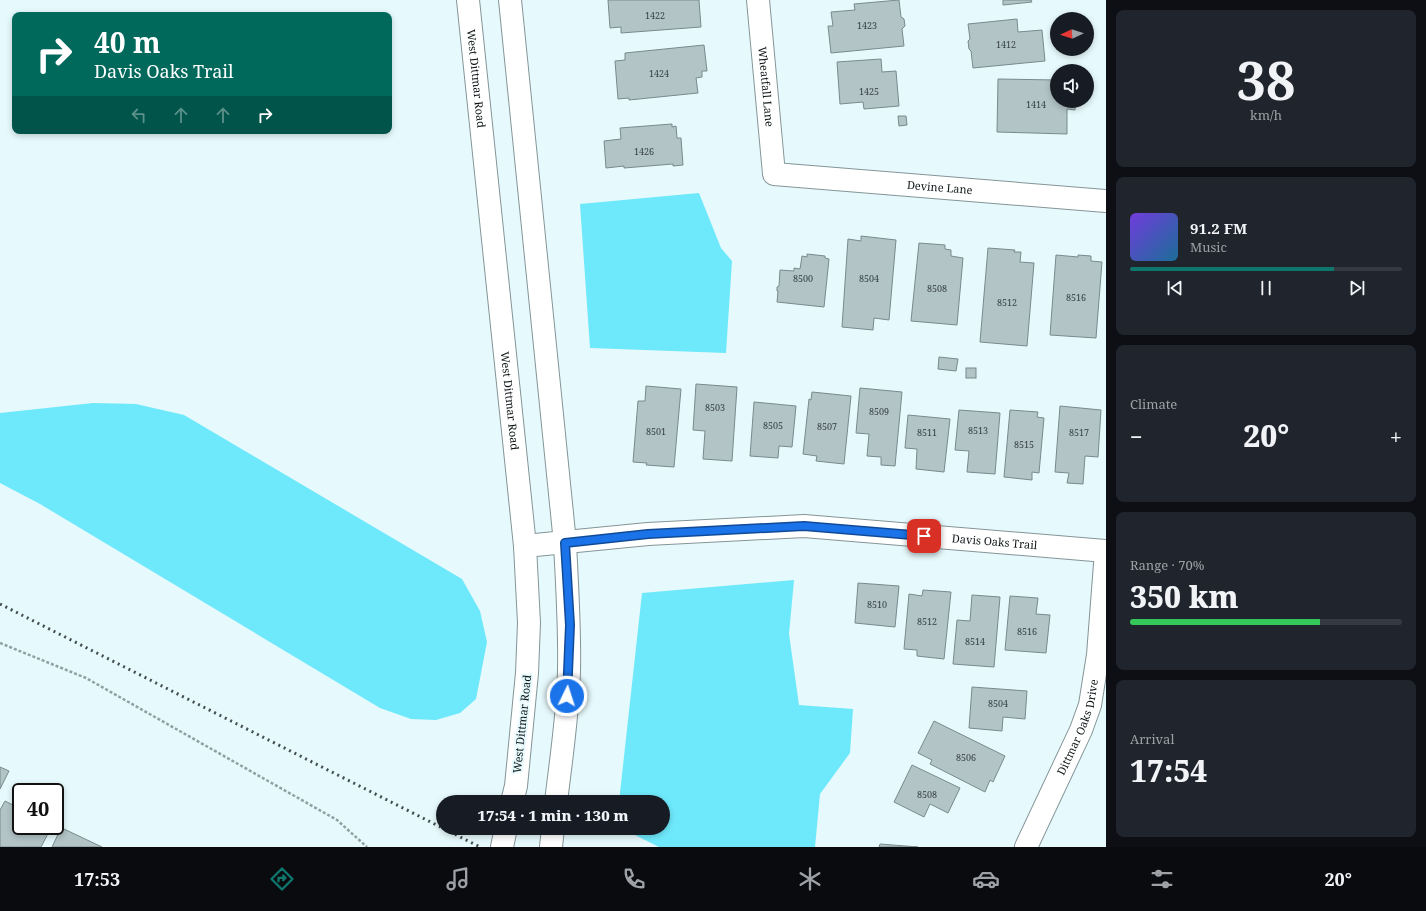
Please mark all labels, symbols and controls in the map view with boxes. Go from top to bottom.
house number: 1422 [645,9,665,22]
north arrow [1050,12,1094,56]
map controls [1050,12,1094,108]
house number: 1423 [857,19,877,32]
text: 40 m [94,23,161,61]
icon: right [28,28,80,80]
street label: West Dittmar Road [464,29,489,129]
house number: 1412 [996,38,1016,51]
text: 38 [1237,44,1295,115]
street label: Wheatfall Lane [755,46,778,127]
text: Davis Oaks Trail [94,59,234,83]
button: sound [1050,64,1094,108]
house number: 1424 [649,67,669,80]
house number: 1425 [859,85,879,98]
house number: 1414 [1026,98,1046,111]
icon: left [128,104,150,126]
icon: ahead [170,104,192,126]
icon: ahead [212,104,234,126]
icon: right [254,104,276,126]
text: km/h [1250,106,1282,124]
house number: 1426 [634,145,654,158]
street label: Devine Lane [906,177,973,197]
text: 91.2 FM [1190,218,1247,238]
text: Music [1190,238,1227,256]
house number: 8500 [793,272,813,285]
house number: 8504 [859,272,879,285]
icon: previous [1164,277,1186,299]
icon: pause [1255,277,1277,299]
icon: next [1346,277,1368,299]
house number: 8508 [927,282,947,295]
house number: 8516 [1066,291,1086,304]
house number: 8512 [997,296,1017,309]
street label: West Dittmar Road [498,351,523,451]
text: Climate [1130,395,1177,413]
house number: 8503 [705,401,725,414]
house number: 8509 [869,405,889,418]
text: 20° [1243,415,1289,456]
house number: 8505 [763,419,783,432]
house number: 8507 [817,420,837,433]
text: − [1130,421,1143,451]
text: + [1390,421,1402,451]
house number: 8513 [968,424,988,437]
house number: 8501 [646,425,666,438]
house number: 8511 [917,426,937,439]
house number: 8517 [1069,426,1089,439]
house number: 8515 [1014,438,1034,451]
pin [907,519,941,553]
icon: arrive [913,525,935,547]
street label: Davis Oaks Trail [951,530,1038,552]
text: Range · 70% [1130,556,1204,574]
text: 350 km [1130,576,1239,617]
house number: 8510 [867,598,887,611]
house number: 8512 [917,615,937,628]
house number: 8516 [1017,625,1037,638]
house number: 8514 [965,635,985,648]
street label: West Dittmar Road [509,674,534,774]
position arrow [546,675,588,717]
street label: Dittmar Oaks Drive [1053,678,1101,777]
house number: 8504 [988,697,1008,710]
text: Arrival [1130,730,1174,748]
text: 17:54 [1130,750,1207,791]
house number: 8506 [956,751,976,764]
speed limit sign: 40 [12,783,64,835]
house number: 8508 [917,788,937,801]
text: 17:54 · 1 min · 130 m [477,805,629,825]
icon: directions [268,865,296,893]
icon: music [444,865,472,893]
icon: phone [620,865,648,893]
icon: climate [796,865,824,893]
icon: car [972,865,1000,893]
icon: filters [1148,865,1176,893]
text: 17:53 [74,867,120,891]
text: 20° [1324,867,1352,891]

